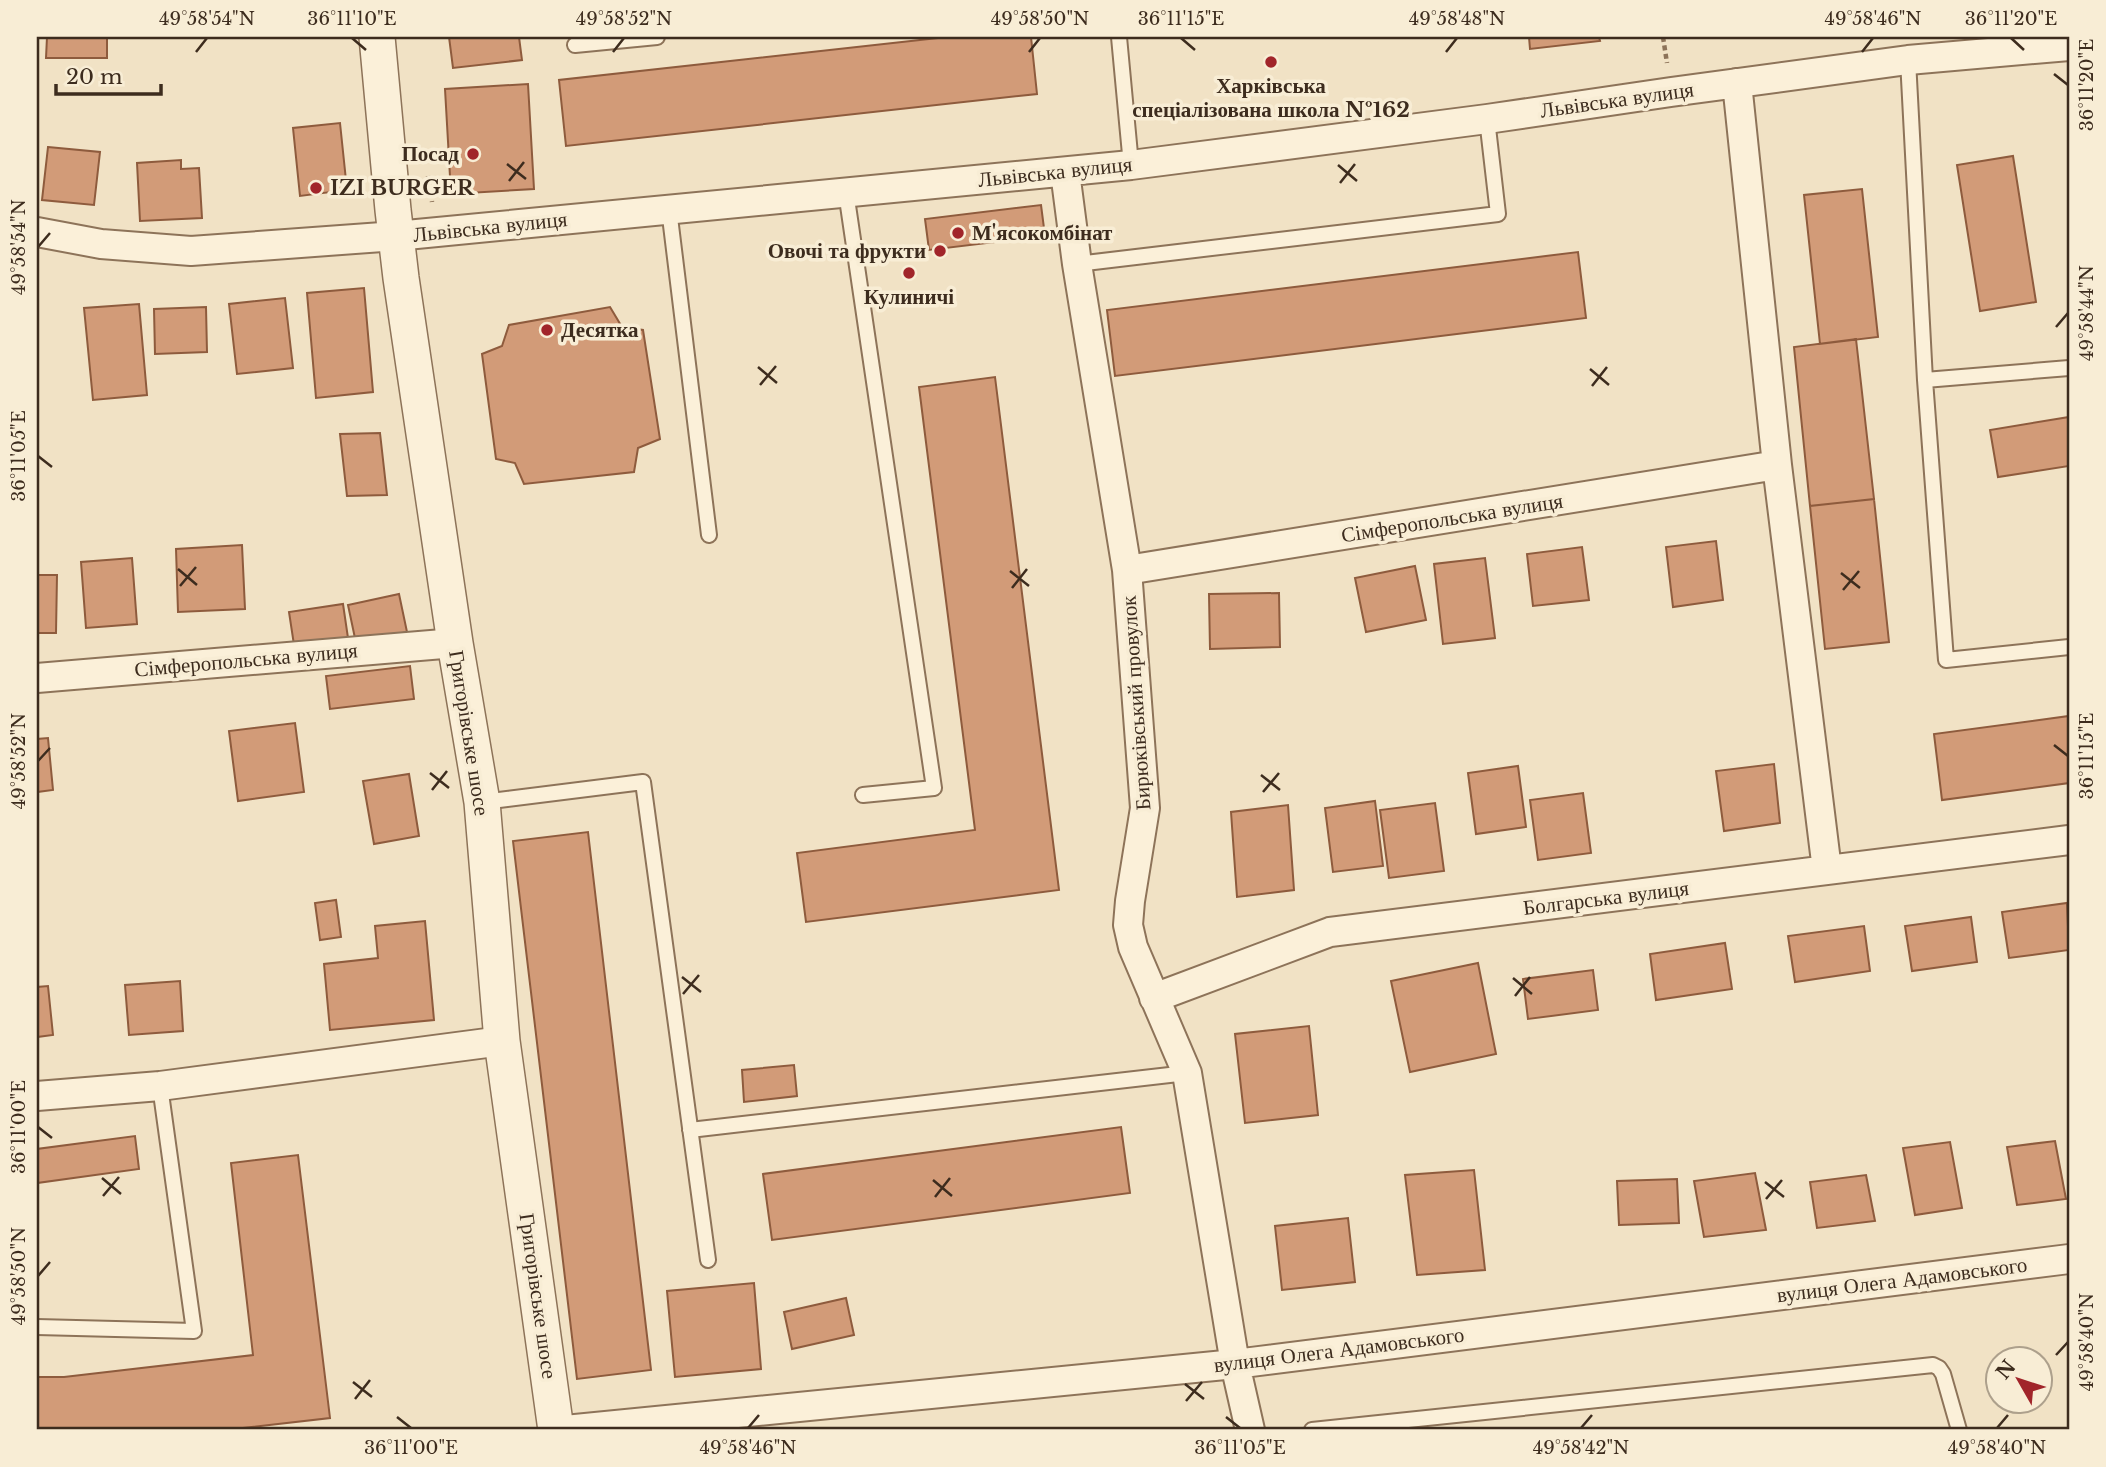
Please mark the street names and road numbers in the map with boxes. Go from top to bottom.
street label: Львівська вулиця [1538,76,1696,124]
street label: Львівська вулиця [977,151,1134,193]
street label: Львівська вулиця [412,206,569,248]
street label: Сімферопольська вулиця [1339,488,1565,548]
street label: Бирюківський провулок [1115,594,1156,811]
street label: Сімферопольська вулиця [133,637,359,683]
street label: Григорівське шосе [443,648,495,818]
street label: Болгарська вулиця [1522,875,1691,921]
street label: Григорівське шосе [513,1211,563,1381]
street label: вулиця Олега Адамовського [1775,1252,2029,1308]
street label: вулиця Олега Адамовського [1212,1322,1466,1378]

